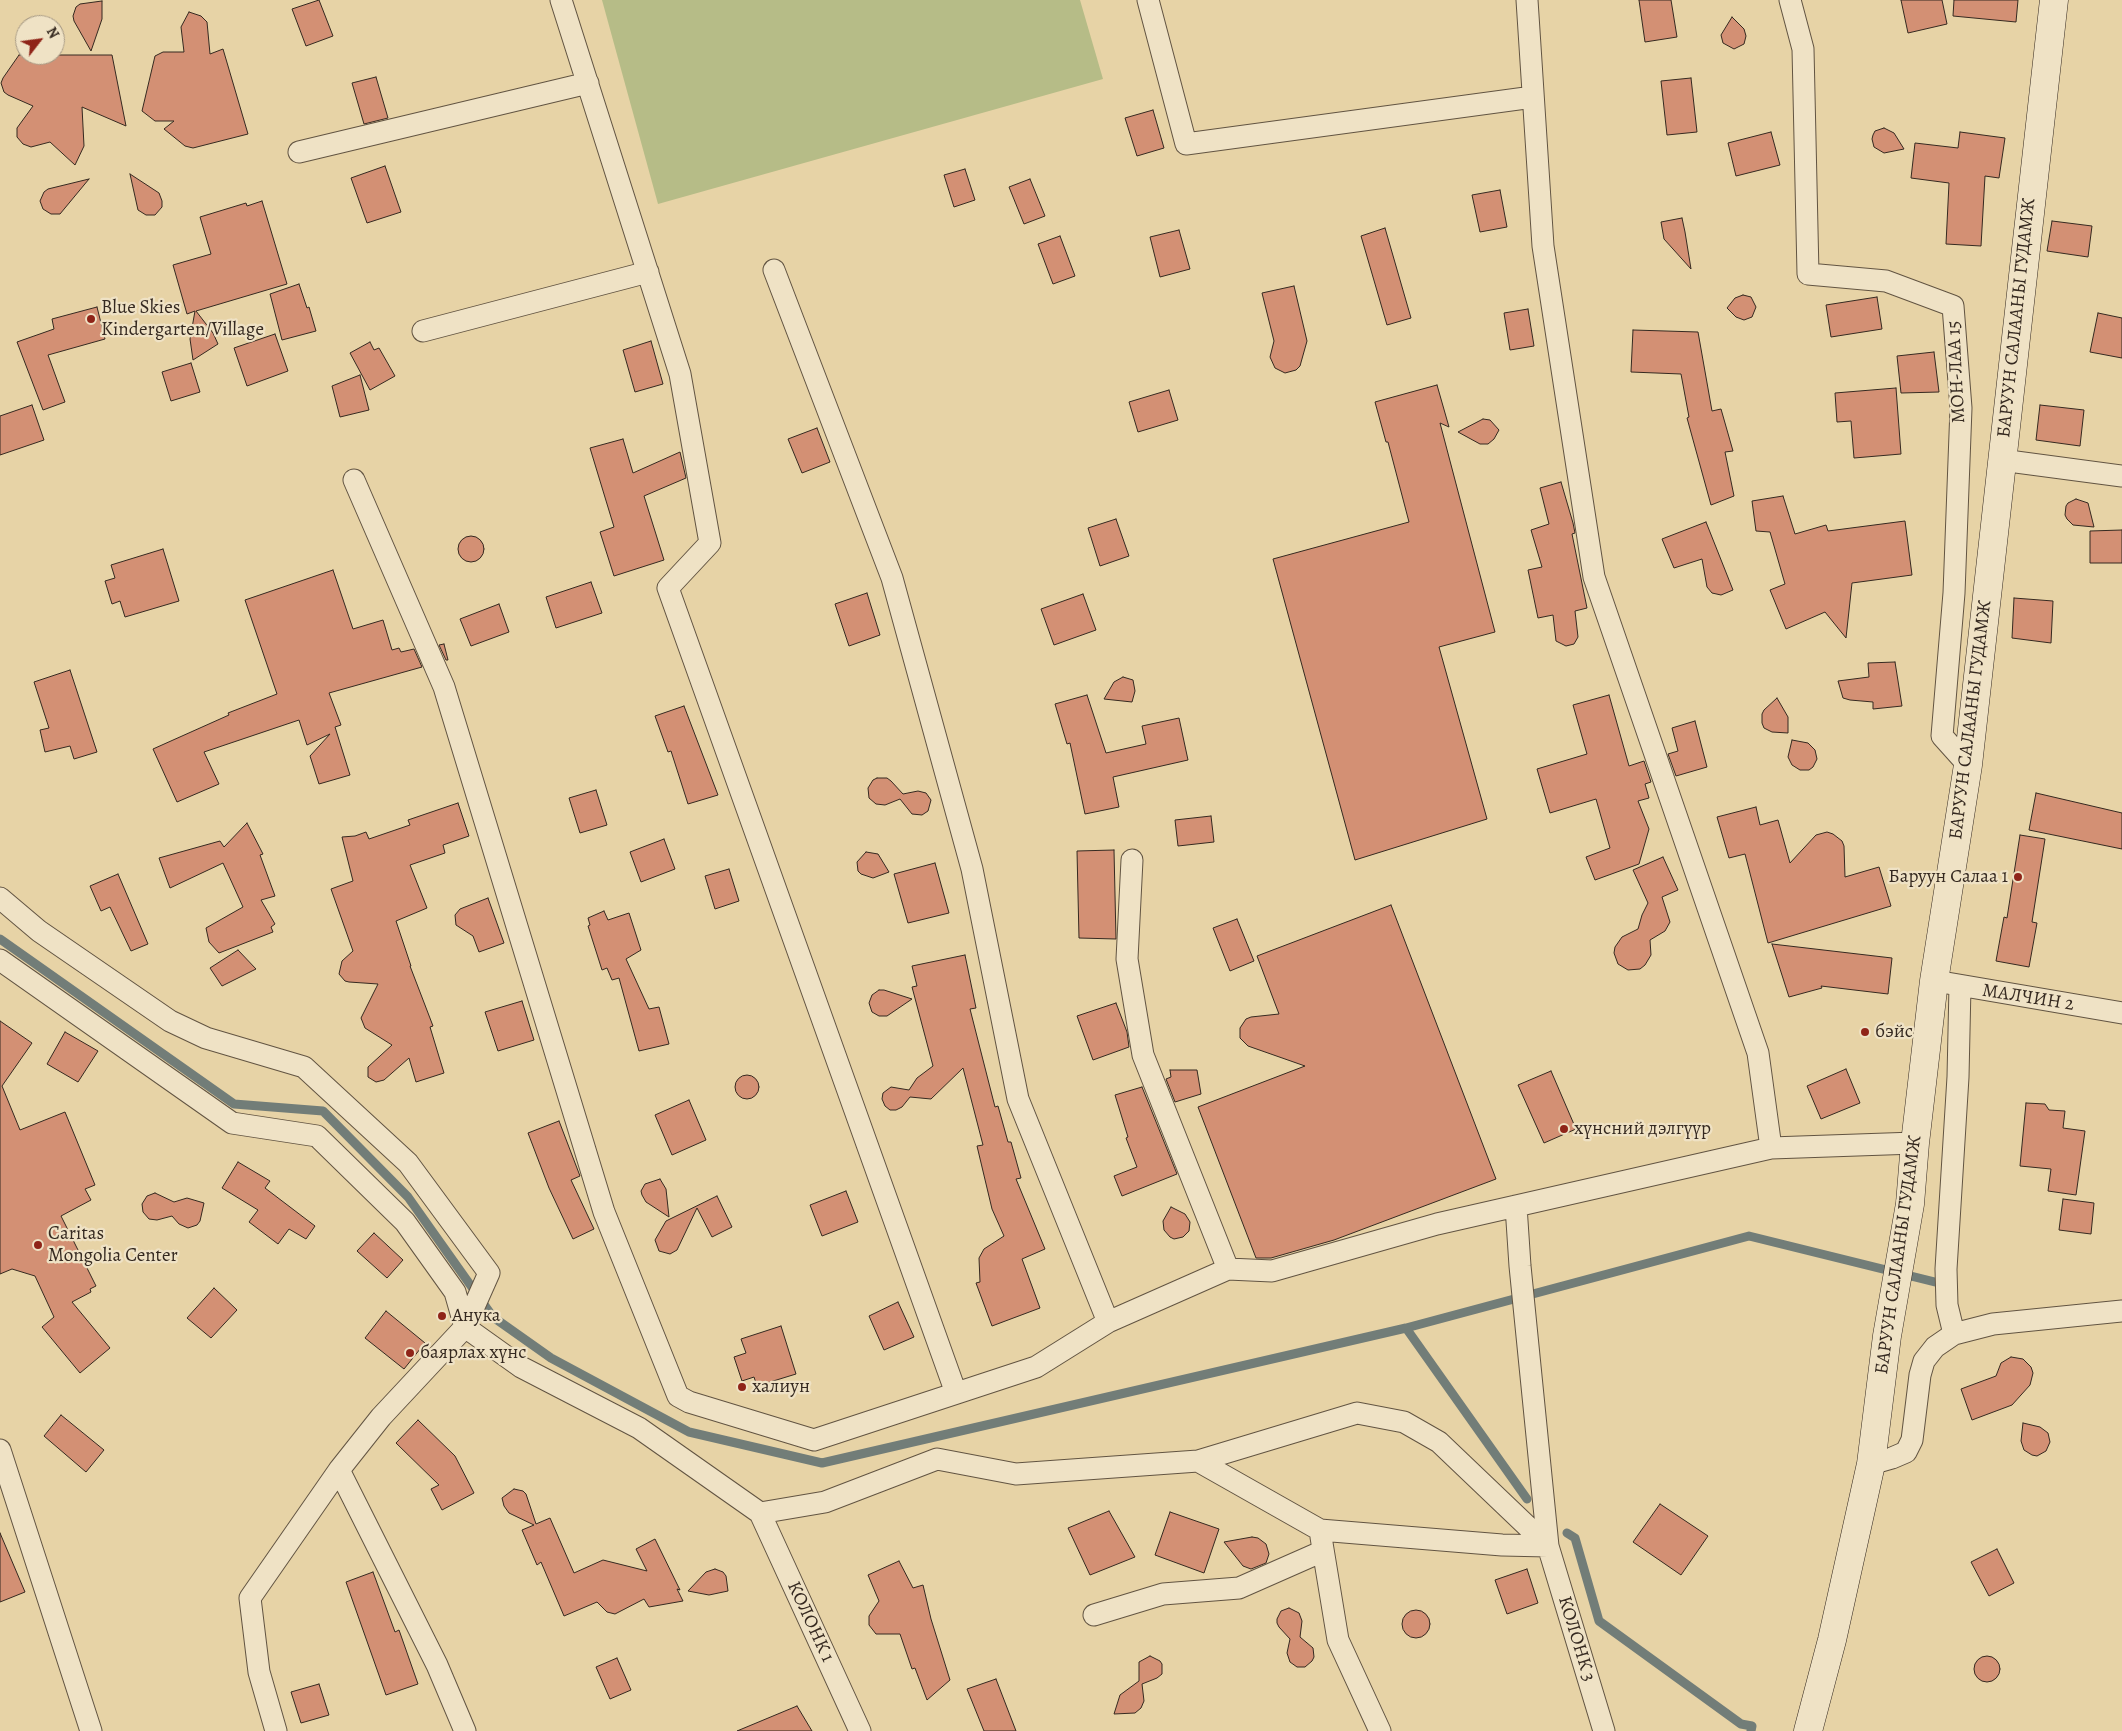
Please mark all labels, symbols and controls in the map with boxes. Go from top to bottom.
north arrow [15,15,65,65]
text: N [42,24,63,42]
street label: БАРУУН САЛААНЫ ГУДАМЖ [1993,197,2041,439]
place label: Blue Skies Kindergarten/Village [101,297,264,341]
marker: Blue Skies Kindergarten/Village [85,313,97,325]
street label: МОН-ЛАА 15 [1943,320,1971,424]
street label: БАРУУН САЛААНЫ ГУДАМЖ [1945,599,1997,841]
place label: Баруун Салаа 1 [1888,866,2008,888]
marker: Баруун Салаа 1 [2012,871,2024,883]
street label: МАЛЧИН 2 [1980,979,2076,1017]
place label: бэйс [1875,1021,1913,1043]
marker: бэйс [1859,1026,1871,1038]
place label: хүнсний дэлгүүр [1574,1118,1711,1140]
marker: хүнсний дэлгүүр [1558,1123,1570,1135]
street label: БАРУУН САЛААНЫ ГУДАМЖ [1871,1134,1927,1376]
place label: Caritas Mongolia Center [48,1223,178,1267]
marker: Caritas Mongolia Center [32,1239,44,1251]
place label: Анука [452,1305,501,1327]
marker: Анука [436,1310,448,1322]
place label: баярлах хүнс [420,1342,526,1364]
marker: баярлах хүнс [404,1347,416,1359]
place label: халиун [752,1376,810,1398]
marker: халиун [736,1381,748,1393]
street label: КОЛОНК 1 [781,1578,839,1666]
street label: КОЛОНК 3 [1552,1594,1600,1684]

